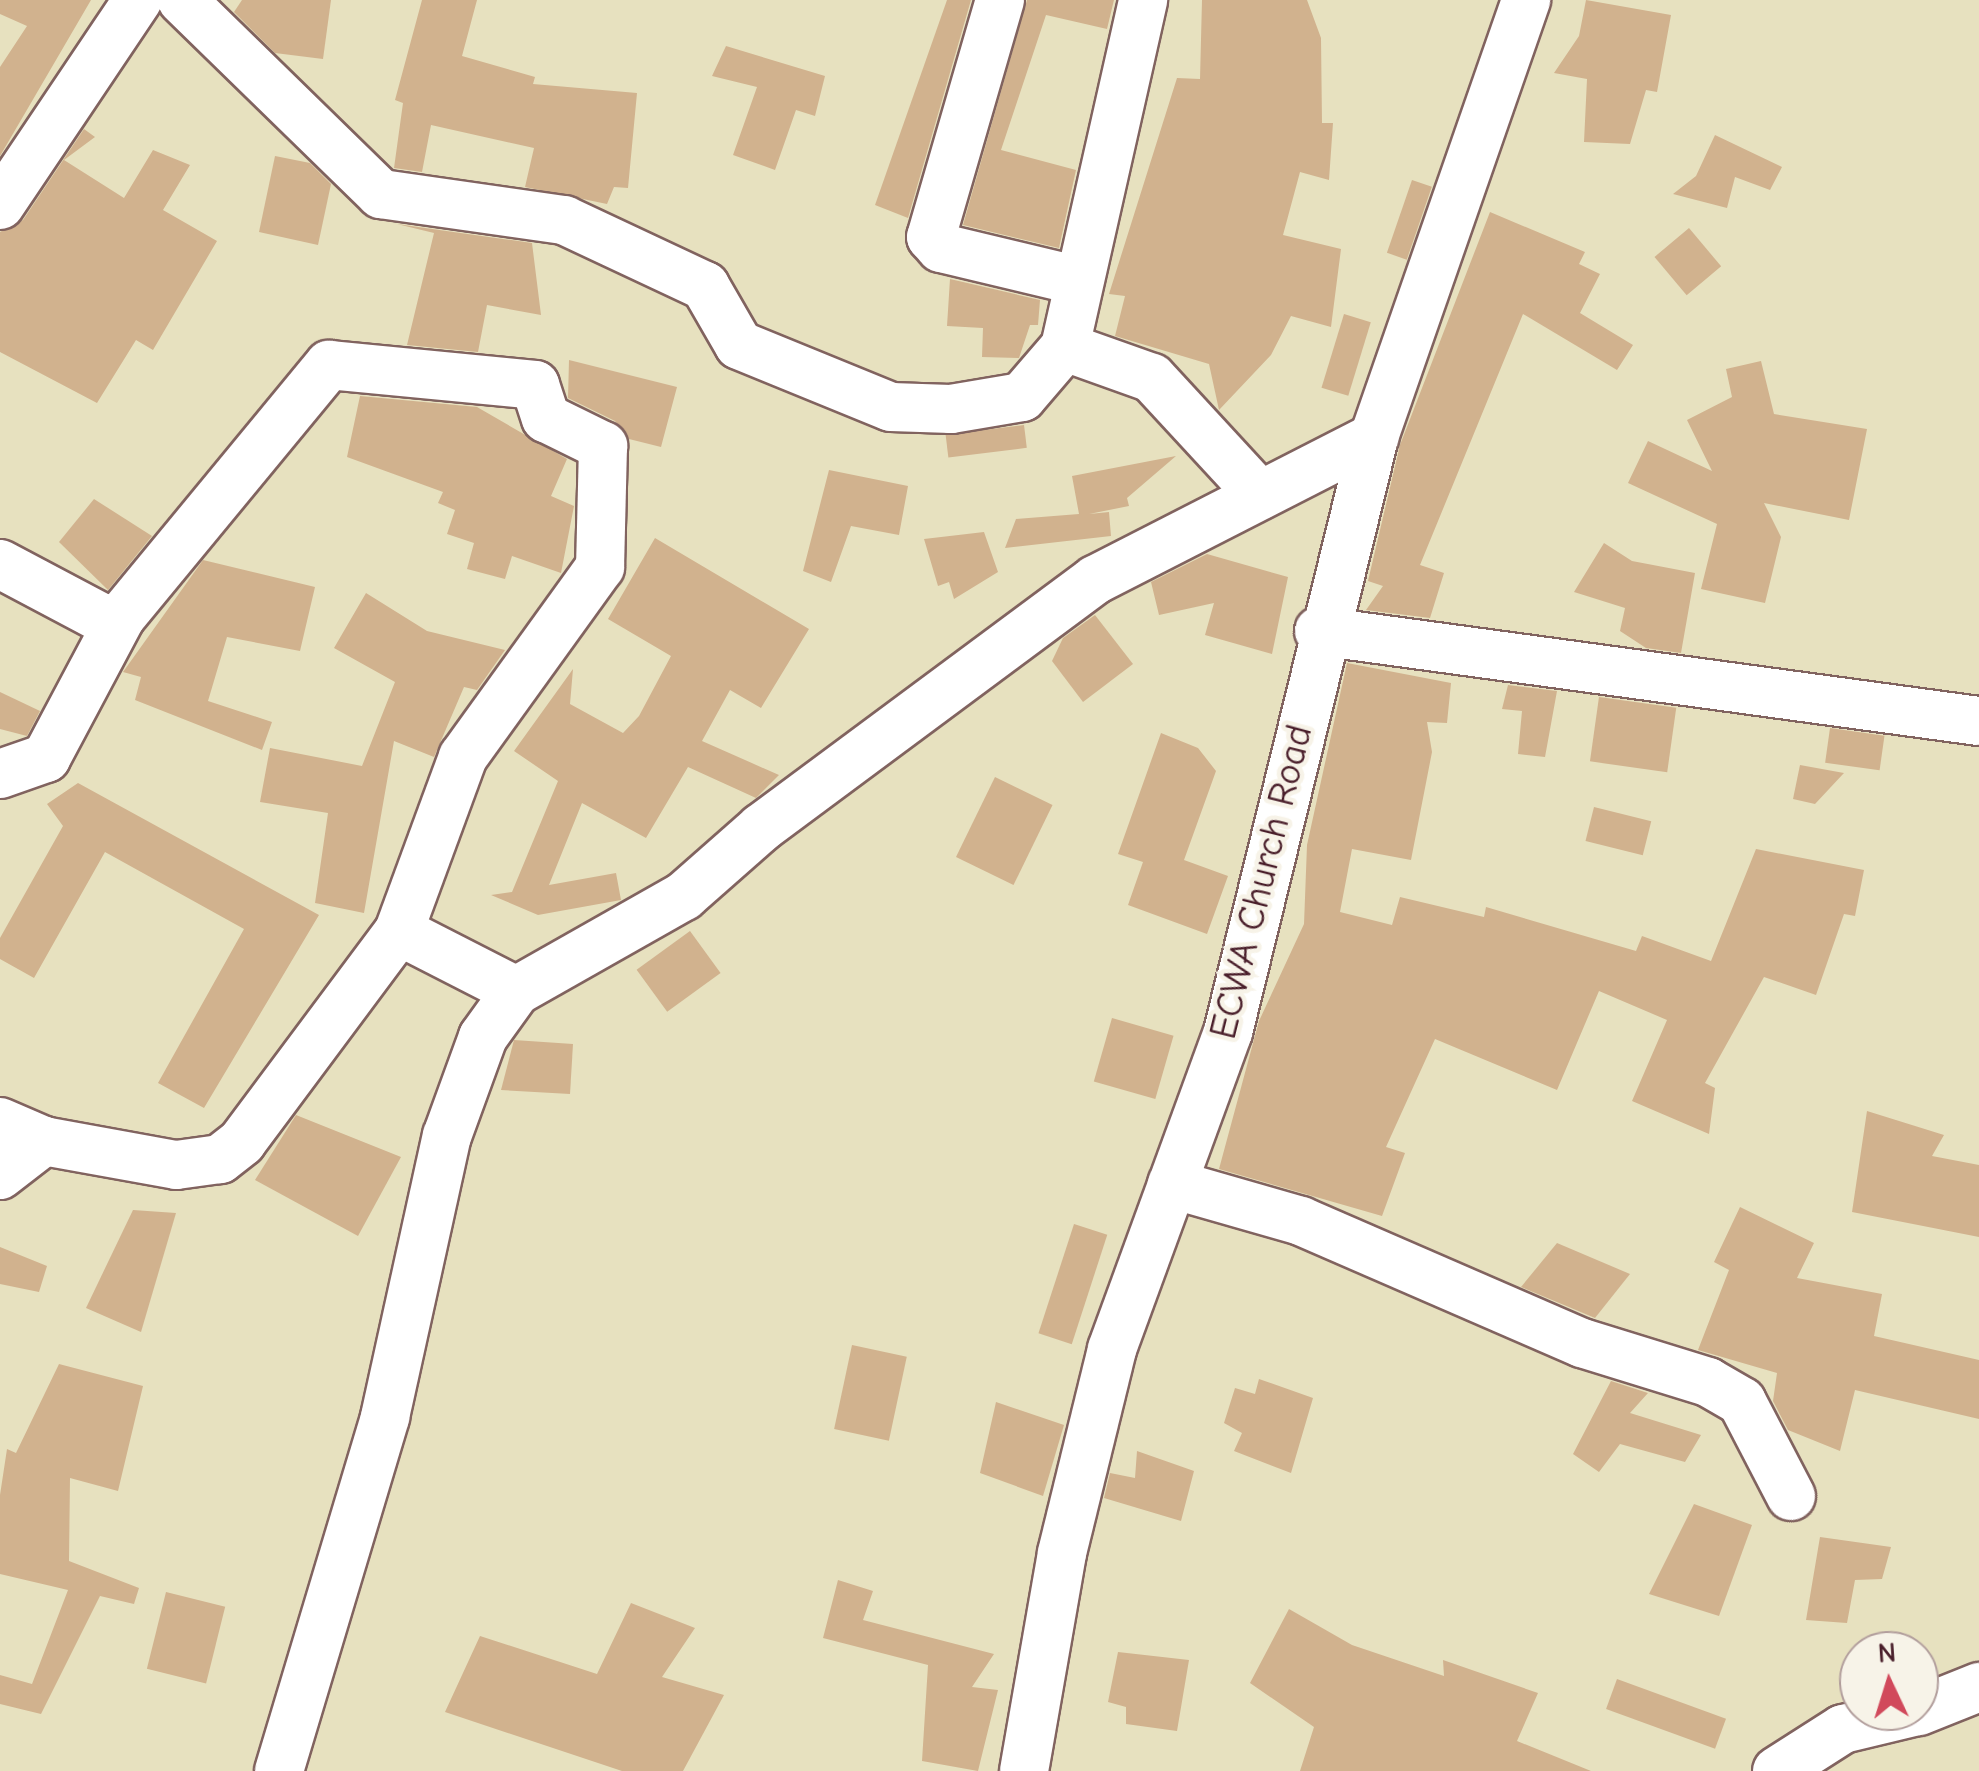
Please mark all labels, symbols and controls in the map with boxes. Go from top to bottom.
street label: ECWA Church Road [1201,720,1323,1044]
north arrow [1839,1631,1939,1731]
text: N [1877,1636,1897,1670]

